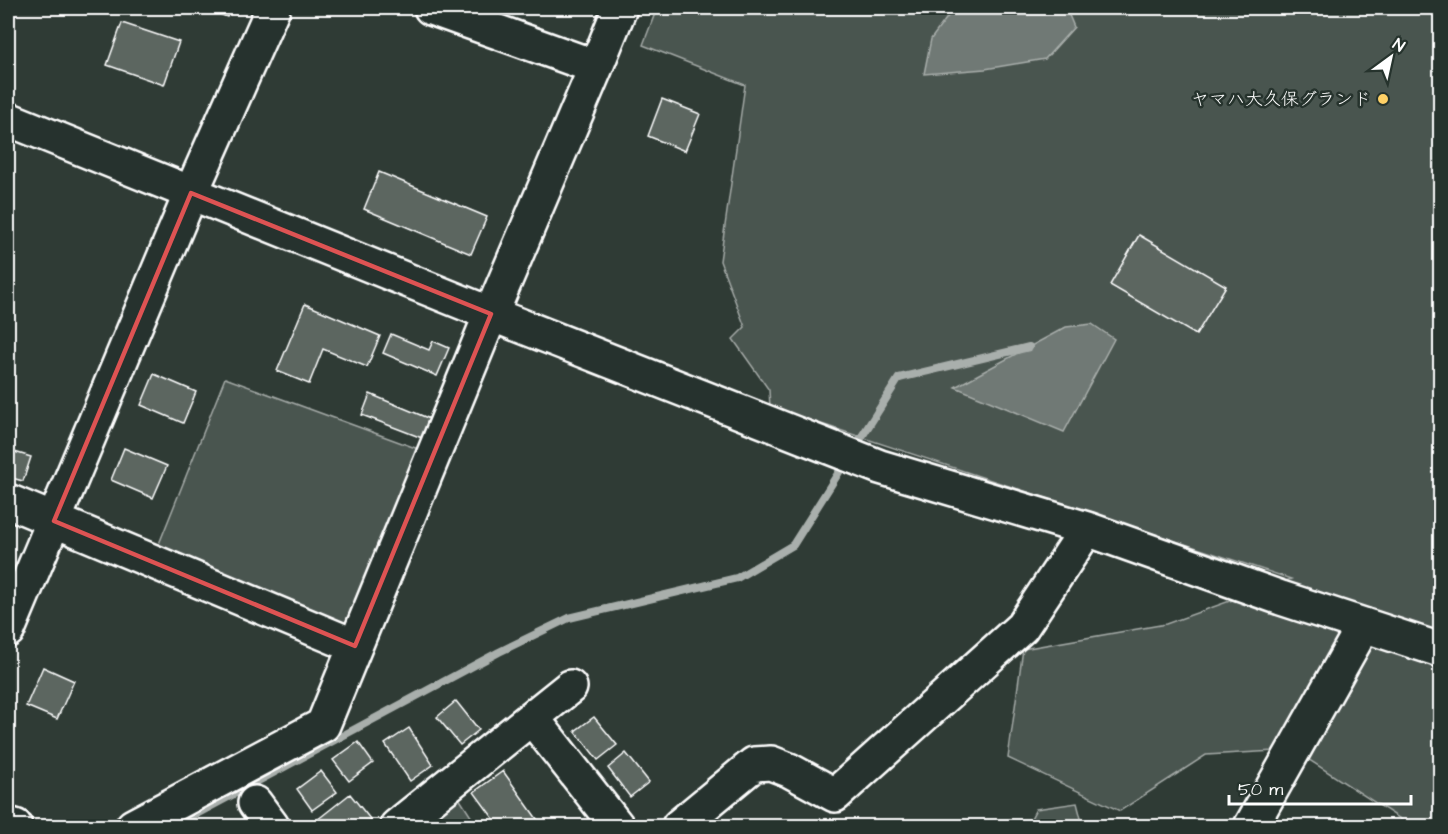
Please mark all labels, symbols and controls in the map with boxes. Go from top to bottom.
north arrow [1361,27,1421,87]
text: N [1388,33,1409,57]
place label: ヤマハ大久保グランド [1191,87,1371,112]
marker: ヤマハ大久保グランド [1376,92,1390,106]
scale bar [1229,768,1410,806]
text: 50 m [1238,777,1283,802]

